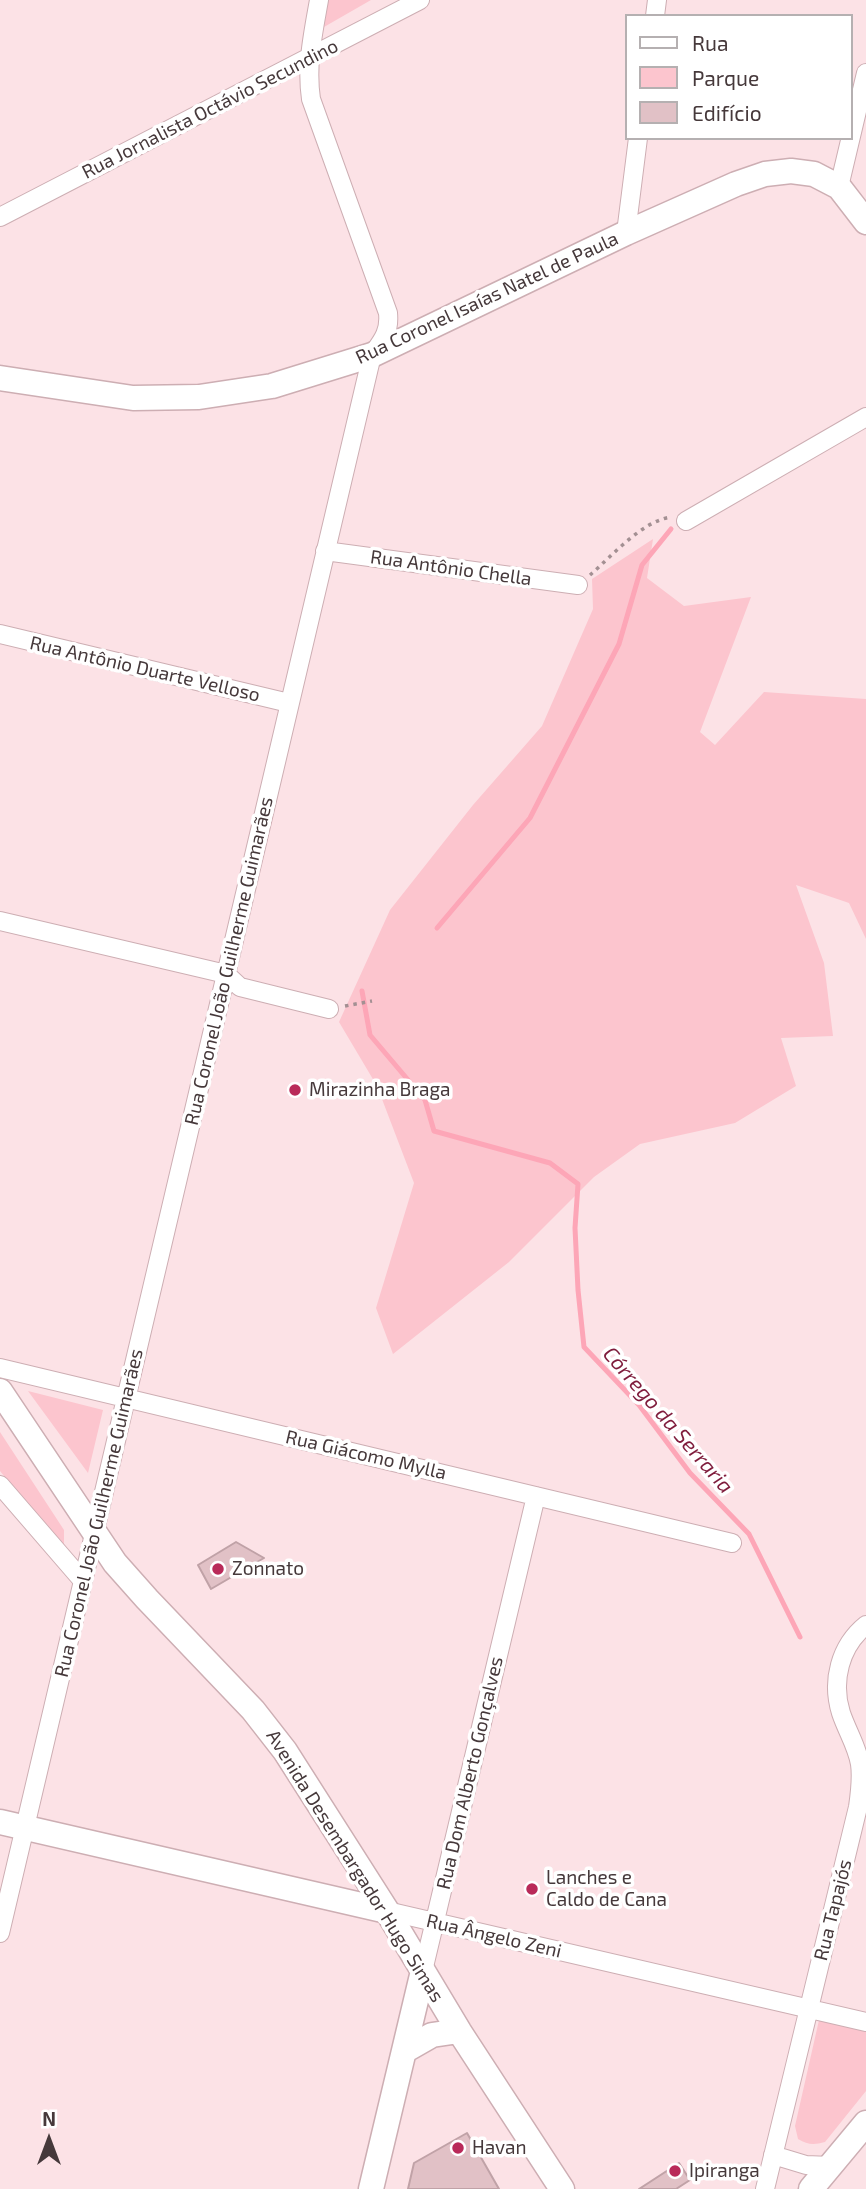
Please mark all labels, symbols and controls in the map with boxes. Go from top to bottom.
legend [624,14,852,140]
text: Rua [692,30,728,55]
street label: Rua Jornalista Octávio Secundino [78,34,342,184]
text: Parque [692,65,759,90]
text: Edifício [692,100,762,125]
street label: Rua Coronel Isaías Natel de Paula [352,227,622,369]
street label: Rua Antônio Chella [369,545,533,591]
street label: Rua Antônio Duarte Velloso [28,631,262,707]
street label: Rua Coronel João Guilherme Guimarães [180,795,278,1127]
place label: Mirazinha Braga [309,1079,450,1101]
marker: Mirazinha Braga [287,1082,303,1098]
water label: Córrego da Serraria [598,1342,738,1498]
street label: Rua Coronel João Guilherme Guimarães [50,1347,148,1679]
street label: Rua Giácomo Mylla [283,1425,449,1485]
place label: Zonnato [232,1558,304,1580]
marker: Zonnato [210,1561,226,1577]
street label: Rua Dom Alberto Gonçalves [432,1654,508,1892]
street label: Avenida Desembargador Hugo Simas [261,1726,449,2006]
street label: Rua Tapajós [809,1857,857,1963]
place label: Lanches e Caldo de Cana [546,1867,667,1911]
marker: Lanches e Caldo de Cana [524,1881,540,1897]
street label: Rua Ângelo Zeni [424,1909,564,1963]
north arrow [14,2105,84,2175]
text: N [42,2107,56,2130]
place label: Havan [472,2137,527,2159]
marker: Havan [450,2140,466,2156]
place label: Ipiranga [689,2160,760,2182]
marker: Ipiranga [667,2163,683,2179]

